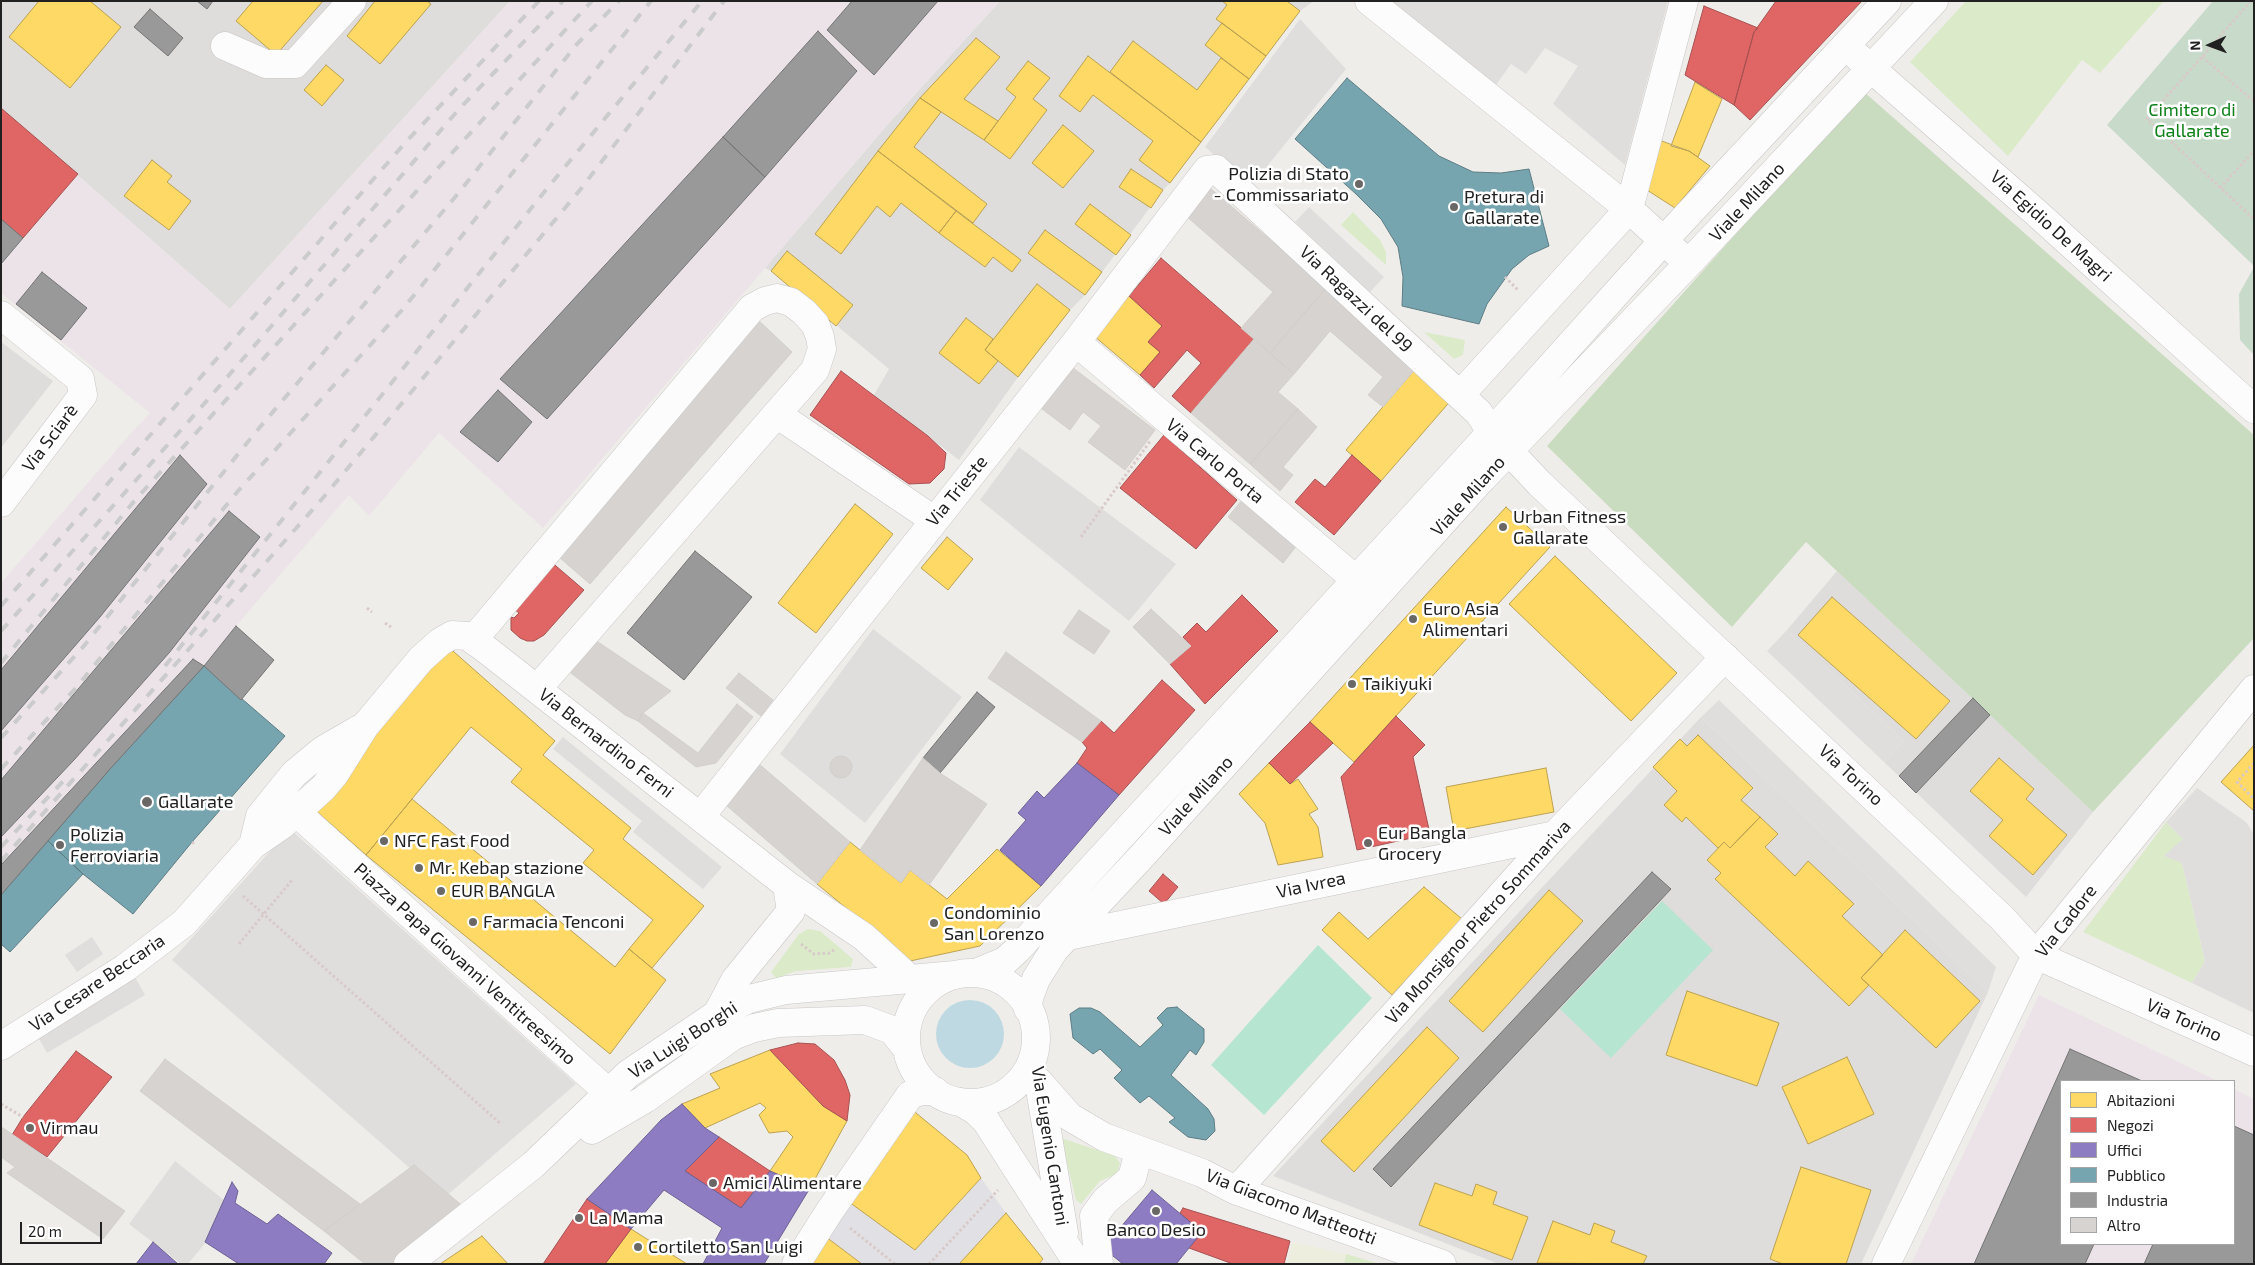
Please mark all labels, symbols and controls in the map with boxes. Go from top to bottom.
north arrow [2185,20,2235,70]
text: N [2186,40,2203,51]
park label: Cimitero di Gallarate [2148,99,2236,142]
street label: Viale Milano [1705,158,1789,246]
place label: Polizia di Stato - Commissariato [1214,163,1349,205]
street label: Via Egidio De Magri [1986,166,2116,286]
marker: Polizia di Stato - Commissariato [1353,178,1365,190]
place label: Pretura di Gallarate [1464,186,1544,228]
marker: Pretura di Gallarate [1448,201,1460,213]
street label: Via Ragazzi del 99 [1295,241,1417,357]
street label: Via Sciarè [18,400,82,476]
street label: Via Carlo Porta [1162,414,1268,508]
street label: Via Trieste [922,451,992,531]
street label: Viale Milano [1426,451,1510,541]
place label: Urban Fitness Gallarate [1513,506,1626,548]
marker: Urban Fitness Gallarate [1497,521,1509,533]
place label: Euro Asia Alimentari [1423,598,1508,640]
marker: Euro Asia Alimentari [1407,613,1419,625]
place label: Taikiyuki [1362,673,1432,695]
marker: Taikiyuki [1346,678,1358,690]
street label: Via Bernardino Ferni [534,684,678,802]
street label: Via Torino [1814,740,1888,810]
street label: Viale Milano [1154,751,1238,841]
place label: Gallarate [158,791,233,813]
marker: Gallarate [140,795,154,809]
street label: Via Monsignor Pietro Sommariva [1381,816,1575,1028]
place label: Eur Bangla Grocery [1378,822,1466,864]
place label: Polizia Ferroviaria [70,824,159,866]
place label: NFC Fast Food [394,830,510,852]
marker: NFC Fast Food [378,835,390,847]
marker: Eur Bangla Grocery [1362,837,1374,849]
marker: Polizia Ferroviaria [54,839,66,851]
place label: Mr. Kebap stazione [429,857,584,879]
street label: Piazza Papa Giovanni Ventitreesimo [350,859,580,1069]
marker: Mr. Kebap stazione [413,862,425,874]
street label: Via Ivrea [1274,867,1348,903]
place label: EUR BANGLA [451,880,555,902]
street label: Via Cadore [2031,880,2101,962]
marker: EUR BANGLA [435,885,447,897]
place label: Condominio San Lorenzo [944,902,1044,944]
place label: Farmacia Tenconi [483,911,625,933]
marker: Farmacia Tenconi [467,916,479,928]
marker: Condominio San Lorenzo [928,917,940,929]
street label: Via Cesare Beccaria [25,930,169,1036]
street label: Via Torino [2143,994,2225,1046]
street label: Via Luigi Borghi [625,997,741,1083]
street label: Via Eugenio Cantoni [1027,1065,1073,1227]
legend [2060,1080,2235,1245]
text: Abitazioni [2107,1091,2175,1109]
text: Negozi [2107,1116,2154,1134]
place label: Virmau [40,1117,99,1139]
marker: Virmau [24,1122,36,1134]
text: Uffici [2107,1141,2142,1159]
street label: Via Giacomo Matteotti [1203,1164,1379,1250]
text: Pubblico [2107,1166,2165,1184]
place label: Amici Alimentare [723,1172,862,1194]
marker: Amici Alimentare [707,1177,719,1189]
text: Industria [2107,1191,2168,1209]
marker: Banco Desio [1150,1205,1162,1217]
place label: La Mama [589,1207,663,1229]
scale bar [22,1212,105,1244]
marker: La Mama [573,1212,585,1224]
text: Altro [2107,1216,2141,1234]
place label: Banco Desio [1106,1219,1206,1241]
text: 20 m [28,1222,62,1240]
place label: Cortiletto San Luigi [648,1236,803,1258]
marker: Cortiletto San Luigi [632,1241,644,1253]

